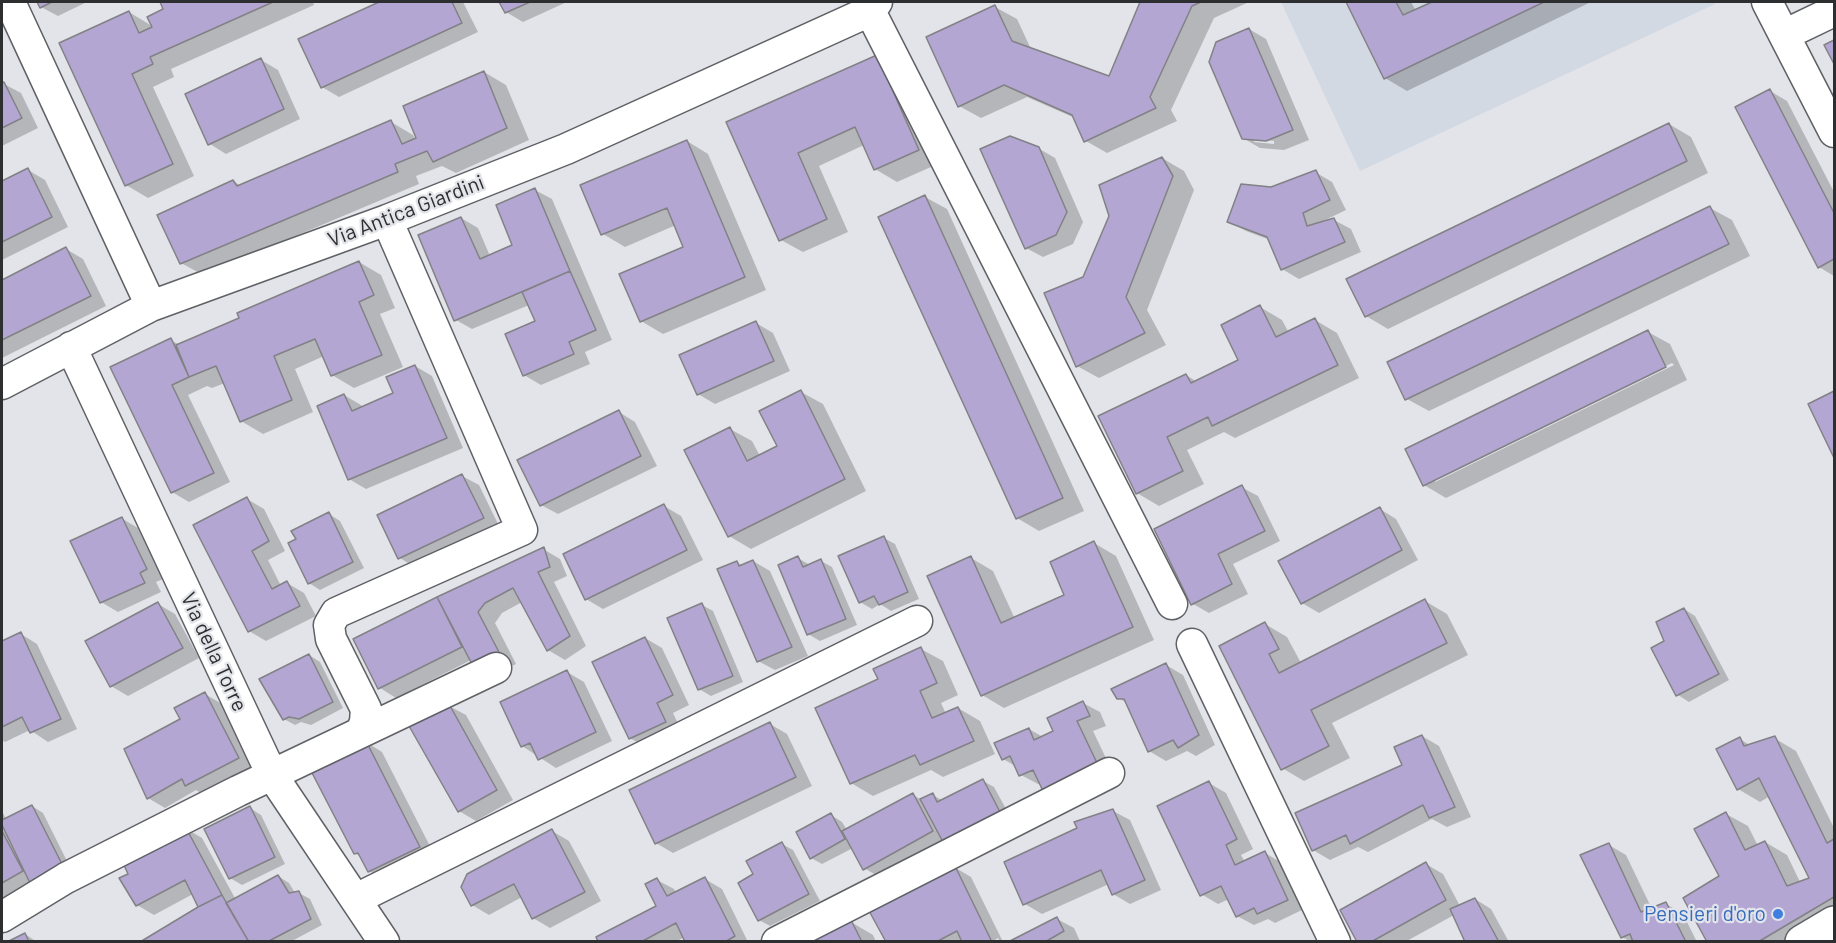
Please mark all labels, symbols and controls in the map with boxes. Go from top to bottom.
street label: Via Antica Giardini [324,170,488,252]
street label: Via della Torre [175,589,253,715]
place label: Pensieri d'oro [1644,901,1766,927]
marker: Pensieri d'oro [1771,907,1785,921]

